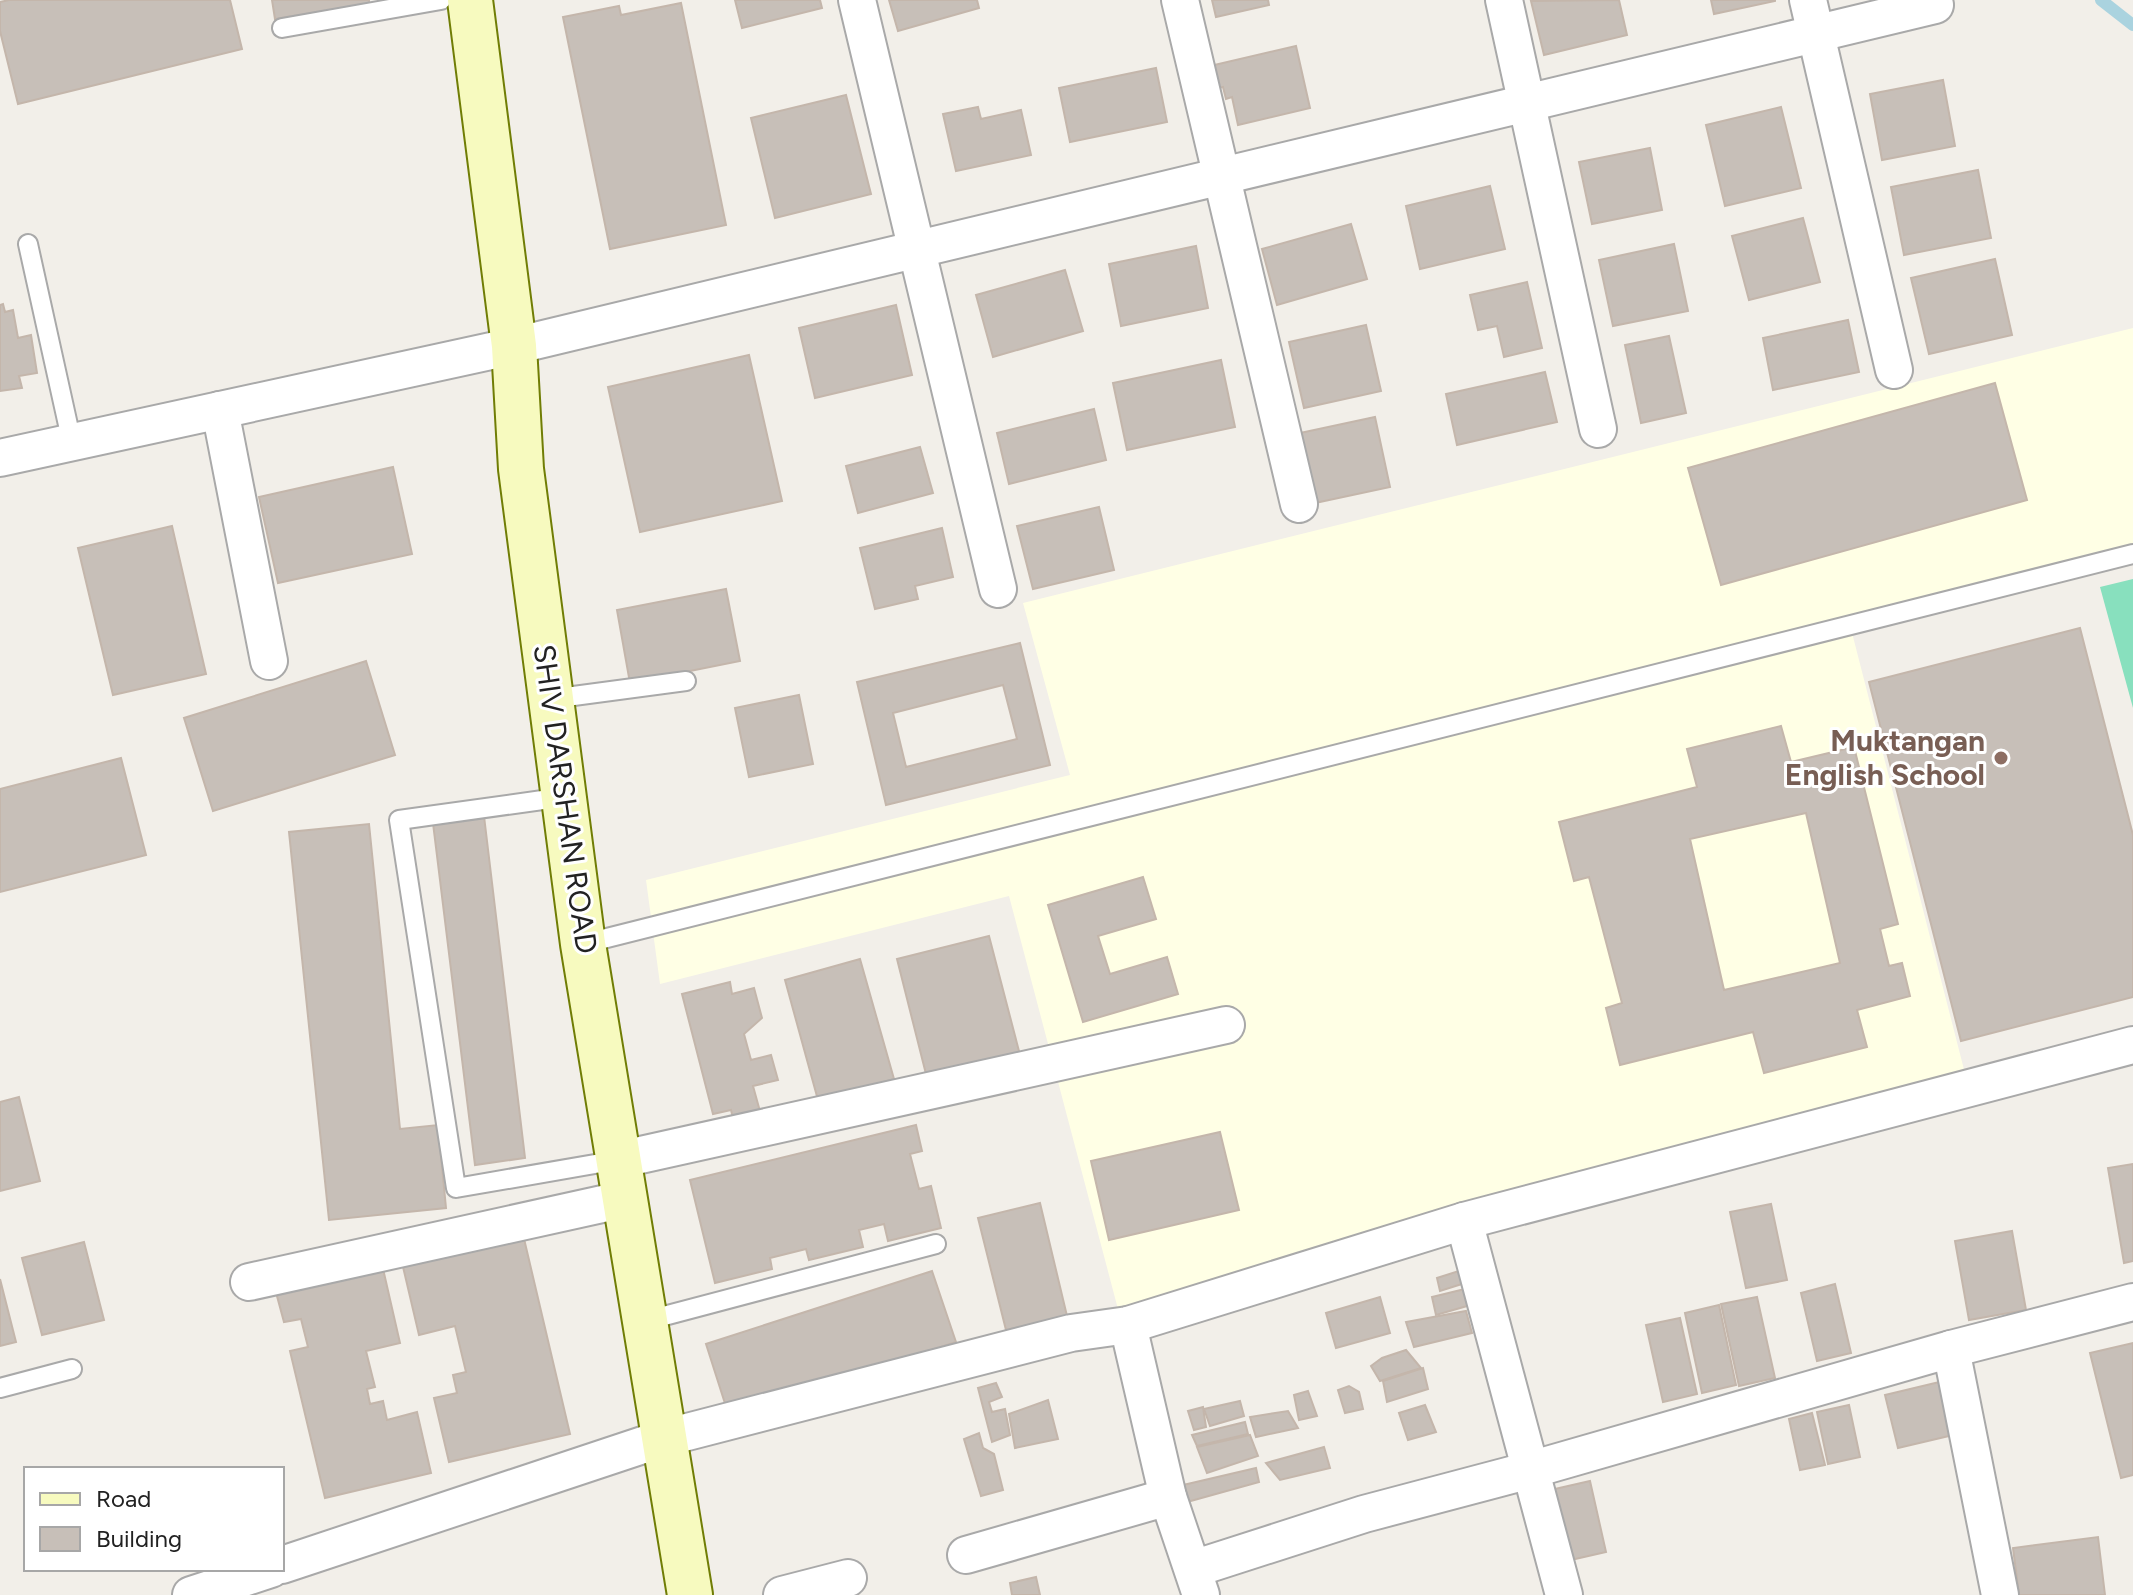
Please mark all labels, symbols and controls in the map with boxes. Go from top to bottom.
street label: SHIV DARSHAN ROAD [525,642,606,956]
place label: Muktangan English School [1785,722,1985,793]
marker: Muktangan English School [1992,749,2010,767]
legend [24,1467,284,1571]
text: Road [96,1484,151,1513]
text: Building [96,1524,182,1553]

